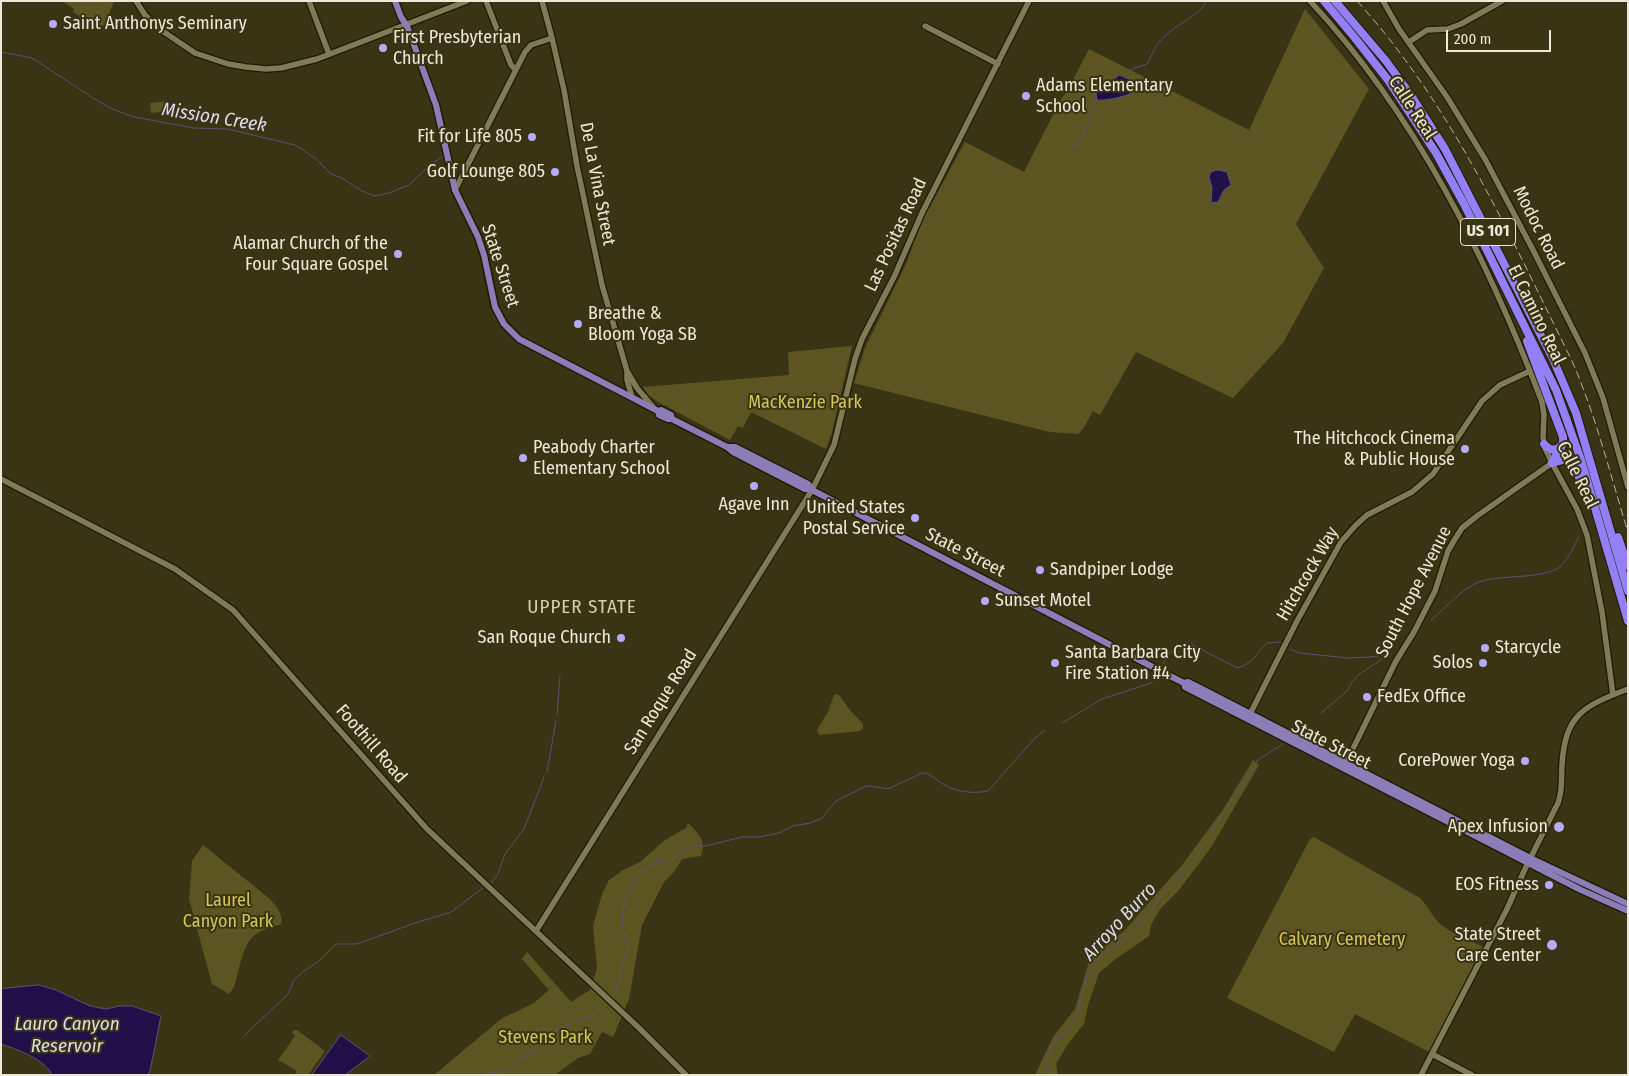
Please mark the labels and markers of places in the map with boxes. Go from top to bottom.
place label: Saint Anthonys Seminary [63,13,247,35]
marker: Saint Anthonys Seminary [47,18,59,30]
place label: First Presbyterian Church [393,27,521,70]
marker: First Presbyterian Church [377,42,389,54]
place label: Adams Elementary School [1036,75,1173,118]
marker: Adams Elementary School [1020,90,1032,102]
place label: Fit for Life 805 [417,126,522,148]
marker: Fit for Life 805 [526,131,538,143]
place label: Golf Lounge 805 [427,161,545,183]
marker: Golf Lounge 805 [549,166,561,178]
place label: Alamar Church of the Four Square Gospel [233,233,388,276]
marker: Alamar Church of the Four Square Gospel [392,248,404,260]
place label: Breathe & Bloom Yoga SB [588,303,697,346]
marker: Breathe & Bloom Yoga SB [572,318,584,330]
place label: The Hitchcock Cinema & Public House [1294,428,1455,470]
place label: Peabody Charter Elementary School [533,437,670,479]
marker: The Hitchcock Cinema & Public House [1459,443,1471,455]
marker: Peabody Charter Elementary School [517,452,529,464]
marker: Agave Inn [748,480,760,492]
place label: Agave Inn [719,494,789,516]
place label: United States Postal Service [803,497,905,540]
marker: United States Postal Service [909,512,921,524]
place label: Sandpiper Lodge [1050,559,1174,581]
marker: Sandpiper Lodge [1034,564,1046,576]
place label: Sunset Motel [995,590,1091,612]
marker: Sunset Motel [979,595,991,607]
place label: San Roque Church [478,627,611,649]
marker: San Roque Church [615,632,627,644]
place label: Starcycle [1495,637,1561,659]
place label: Santa Barbara City Fire Station #4 [1065,642,1201,684]
marker: Starcycle [1479,642,1491,654]
place label: Solos [1433,652,1473,674]
marker: Santa Barbara City Fire Station #4 [1049,657,1061,669]
marker: Solos [1477,657,1489,669]
place label: FedEx Office [1377,686,1466,708]
marker: FedEx Office [1361,691,1373,703]
place label: CorePower Yoga [1398,750,1515,772]
marker: CorePower Yoga [1519,755,1531,767]
place label: Apex Infusion [1448,816,1548,838]
marker: Apex Infusion [1552,820,1566,834]
place label: EOS Fitness [1455,874,1539,896]
marker: EOS Fitness [1543,879,1555,891]
place label: State Street Care Center [1454,924,1541,966]
marker: State Street Care Center [1545,938,1559,952]

